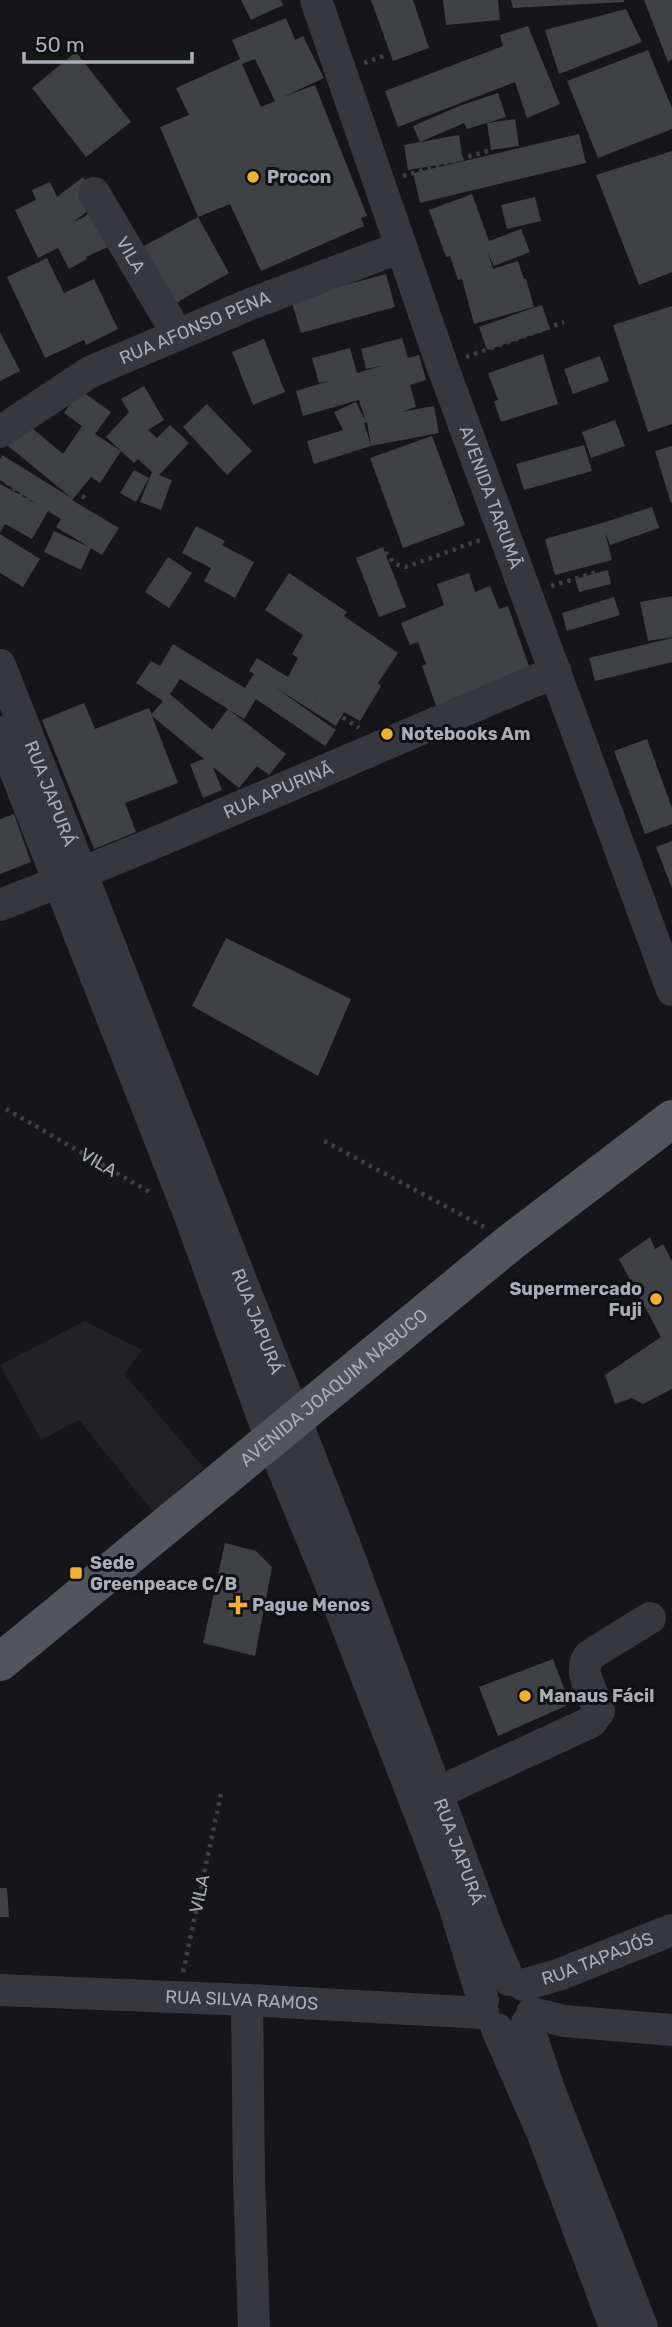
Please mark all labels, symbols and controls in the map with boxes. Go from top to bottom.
scale bar [24,21,192,65]
text: 50 m [35,32,85,57]
place label: Procon [267,166,331,188]
marker: Procon [245,169,261,185]
street label: VILA [111,233,150,277]
street label: RUA AFONSO PENA [116,286,273,369]
street label: AVENIDA TARUMÃ [454,423,527,572]
place label: Notebooks Am [401,723,530,745]
marker: Notebooks Am [379,726,395,742]
street label: RUA JAPURÁ [20,738,81,849]
street label: RUA APURINÃ [220,757,337,824]
street label: VILA [76,1143,121,1182]
street label: RUA JAPURÁ [227,1266,288,1377]
place label: Supermercado Fuji [509,1278,642,1321]
marker: Supermercado Fuji [648,1291,664,1307]
street label: AVENIDA JOAQUIM NABUCO [235,1304,432,1471]
place label: Sede Greenpeace C/B [90,1552,237,1595]
marker: Sede Greenpeace C/B [68,1565,84,1581]
place label: Pague Menos [252,1594,370,1616]
marker: Pague Menos [230,1597,246,1613]
place label: Manaus Fácil [539,1685,654,1707]
marker: Manaus Fácil [517,1688,533,1704]
street label: RUA JAPURÁ [429,1795,488,1907]
street label: VILA [185,1872,214,1915]
street label: RUA TAPAJÓS [539,1927,657,1990]
street label: RUA SILVA RAMOS [165,1986,319,2015]

